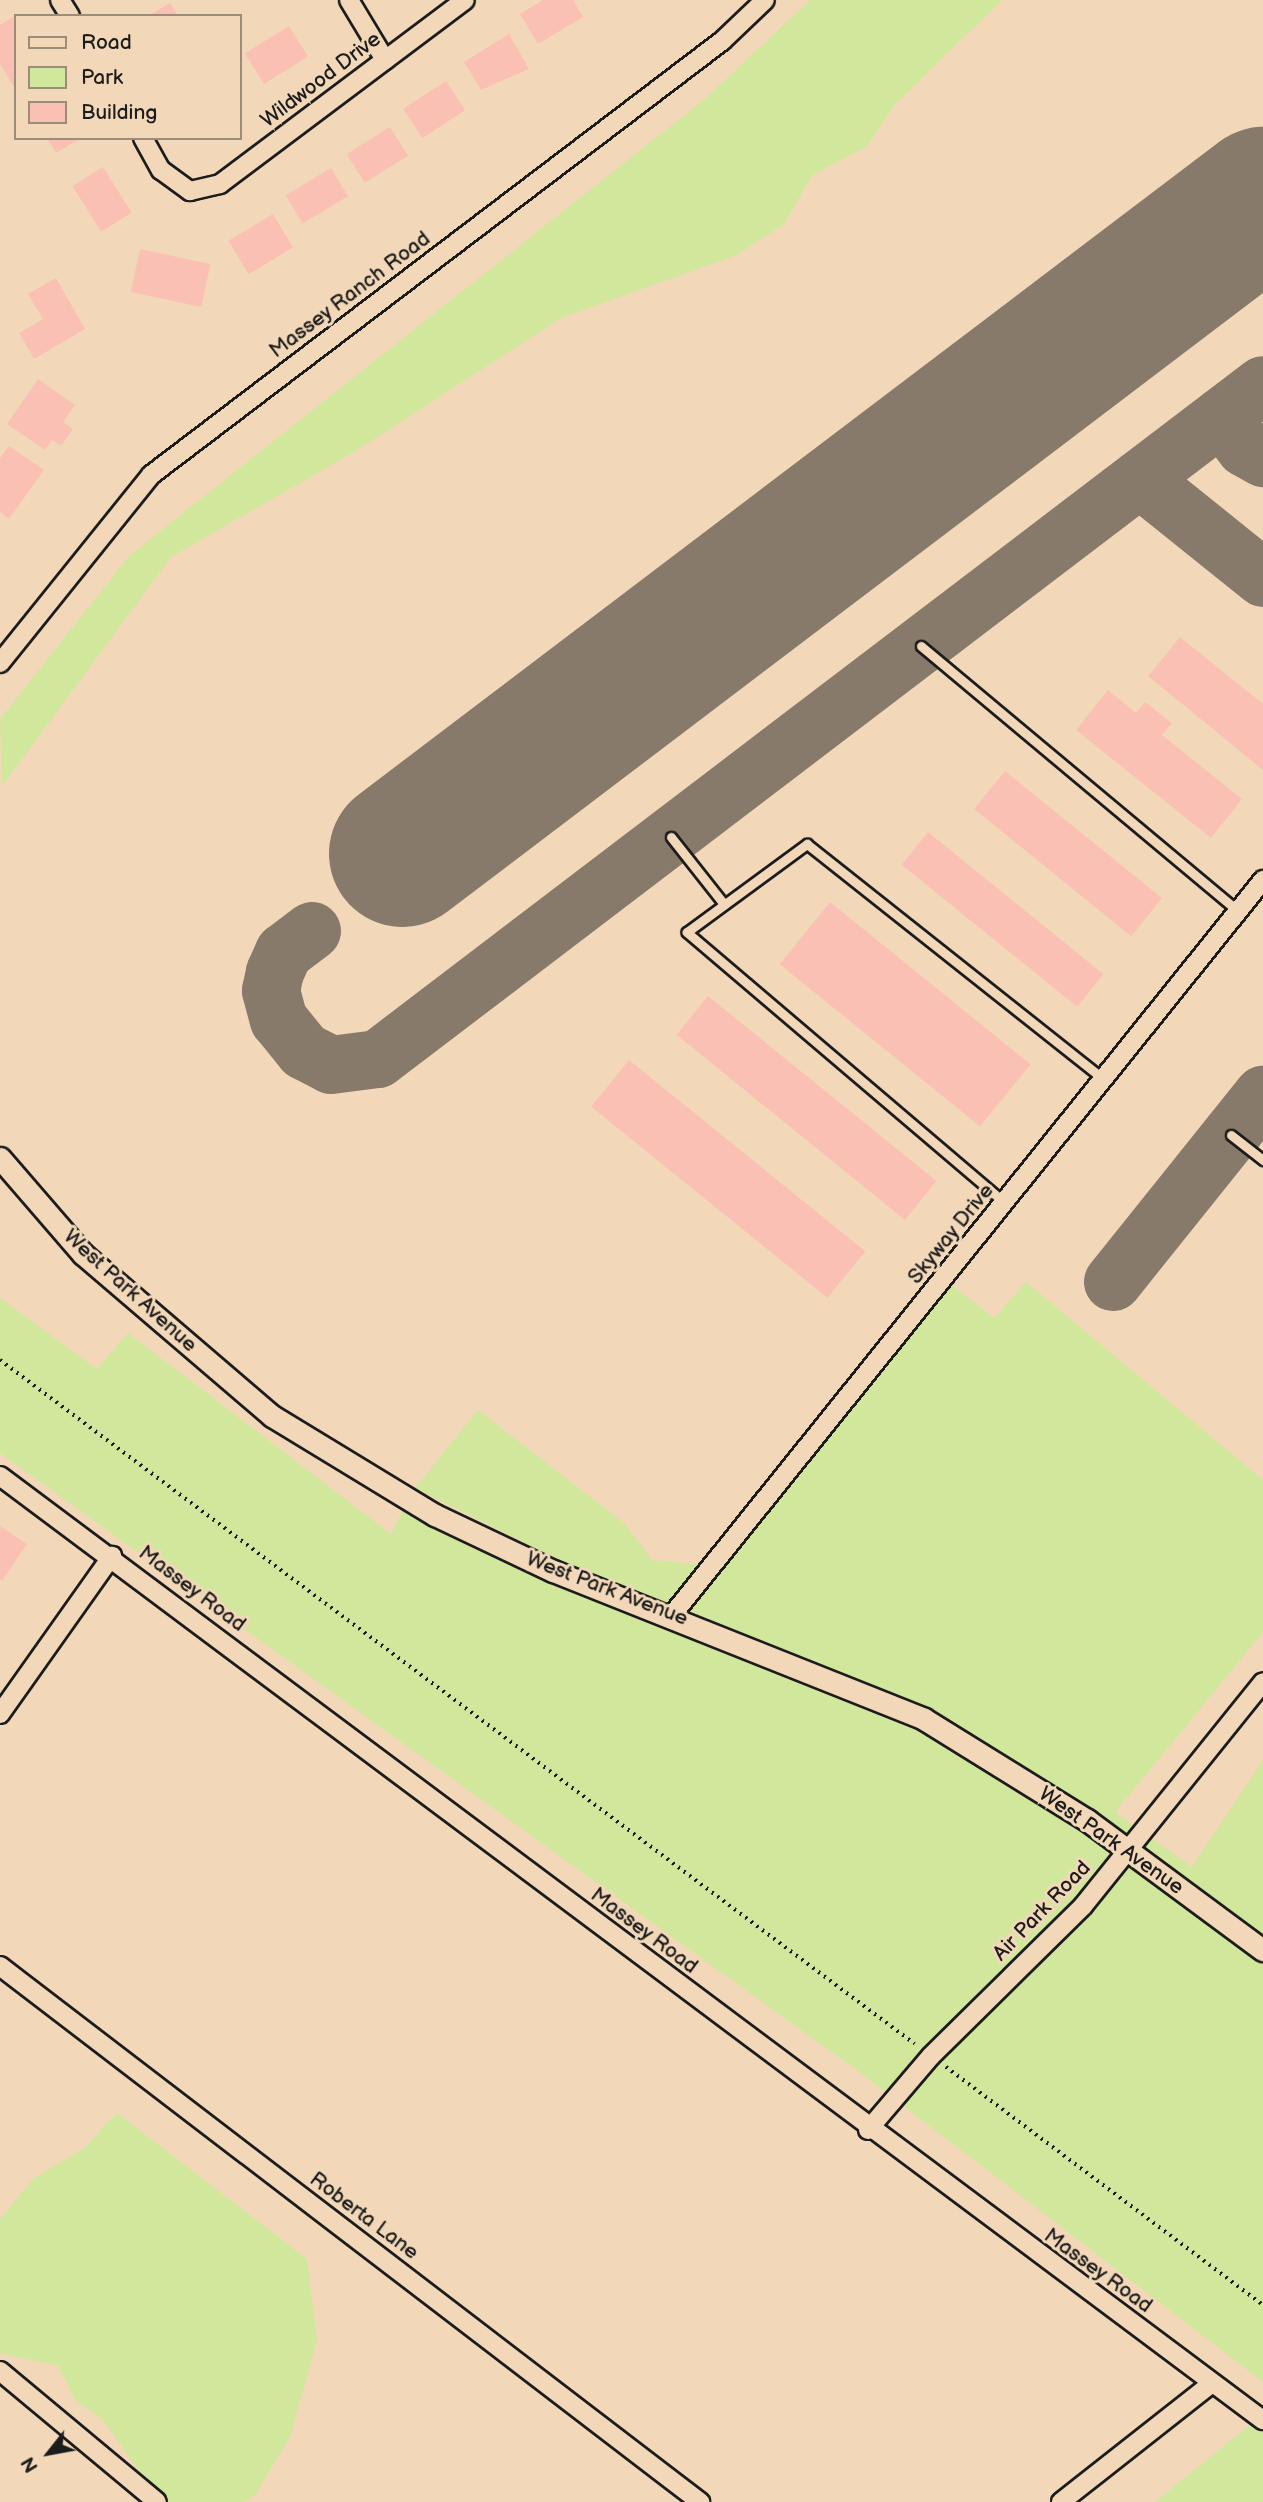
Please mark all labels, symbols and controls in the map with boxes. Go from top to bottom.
legend [14,14,242,140]
street label: Wildwood Drive [256,27,386,133]
text: Road [81,30,132,55]
text: Park [81,65,123,90]
text: Building [81,100,157,125]
street label: Massey Ranch Road [264,226,436,364]
street label: Skyway Drive [902,1178,1000,1290]
street label: West Park Avenue [58,1224,202,1358]
street label: Massey Road [133,1540,251,1638]
street label: West Park Avenue [523,1547,691,1631]
street label: West Park Avenue [1034,1782,1188,1900]
street label: Air Park Road [988,1856,1096,1966]
street label: Massey Road [585,1882,703,1980]
street label: Roberta Lane [305,2167,423,2265]
street label: Massey Road [1038,2223,1158,2319]
north arrow [14,2418,84,2488]
text: N [17,2452,44,2476]

